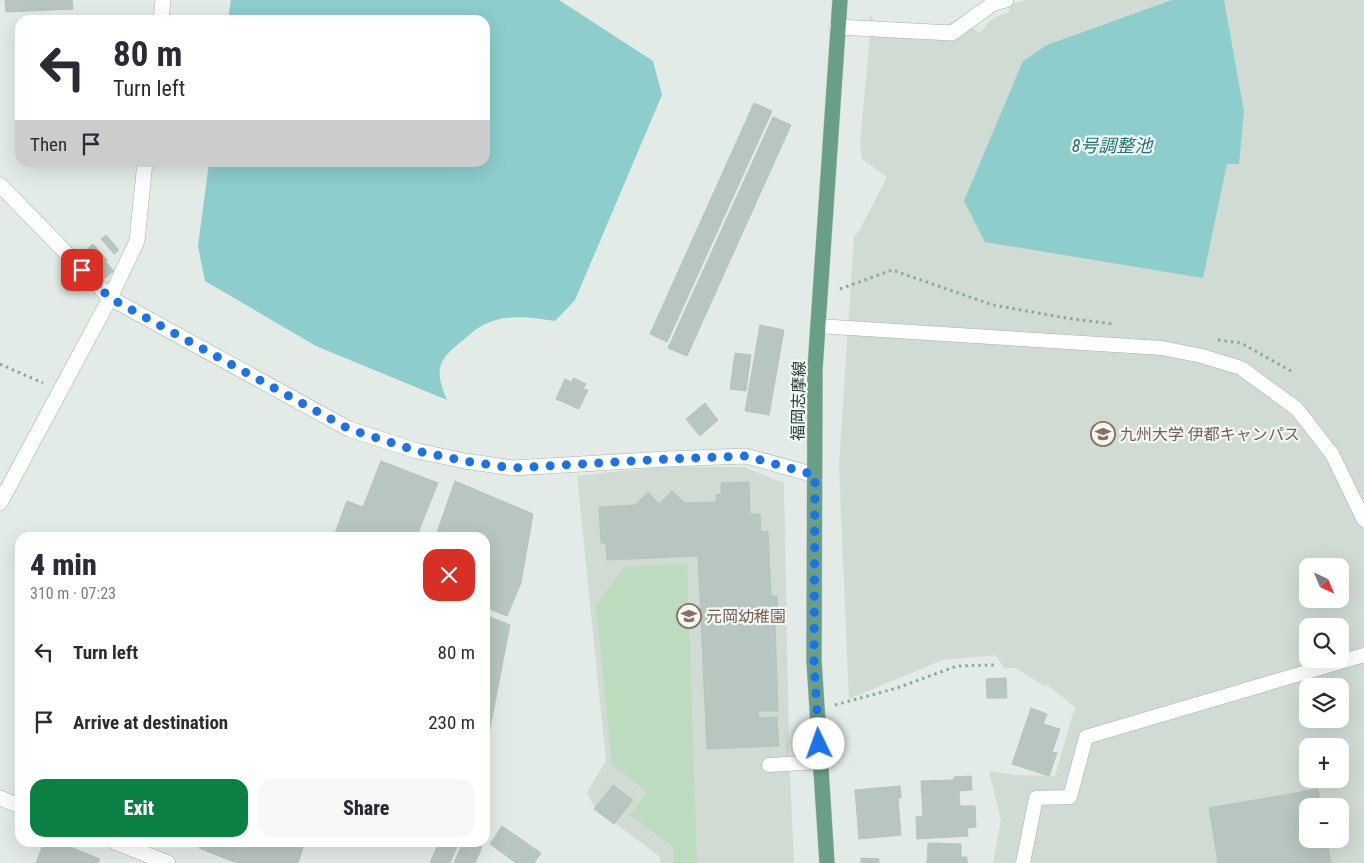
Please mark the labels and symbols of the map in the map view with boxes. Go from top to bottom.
water label: 8号調整池 [1072,135,1154,156]
pin [61,249,103,291]
street label: 福岡志摩線 [788,361,809,441]
school or university icon: 九州大学 伊都キャンパス [1090,421,1116,447]
place label: 九州大学 伊都キャンパス [1120,425,1300,444]
north arrow [1299,558,1349,608]
school or university icon: 元岡幼稚園 [676,603,702,629]
place label: 元岡幼稚園 [706,607,786,626]
position arrow [792,717,844,769]

